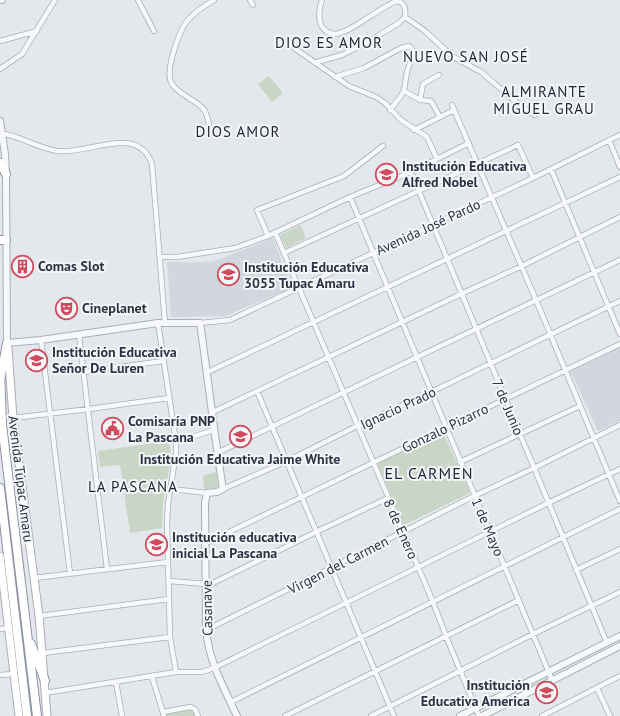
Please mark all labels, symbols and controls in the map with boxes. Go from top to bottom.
district label: DIOS ES AMOR [275,33,383,52]
district label: NUEVO SAN JOSÉ [403,47,529,66]
district label: ALMIRANTE MIGUEL GRAU [493,82,595,118]
district label: DIOS AMOR [196,122,280,141]
place label: Institución Educativa Alfred Nobel [402,157,527,191]
school or university icon: Institución Educativa Alfred Nobel [373,161,399,187]
street label: Avenida José Pardo [373,195,483,259]
building icon: Comas Slot [10,253,36,279]
place label: Comas Slot [38,257,105,275]
place label: Institución Educativa 3055 Tupac Amaru [244,258,369,292]
school or university icon: Institución Educativa 3055 Tupac Amaru [215,262,241,288]
theatre icon: Cineplanet [54,295,80,321]
place label: Cineplanet [82,299,147,317]
place label: Institución Educativa Señor De Luren [52,343,177,377]
school or university icon: Institución Educativa Señor De Luren [24,347,50,373]
street label: 7 de Junio [488,376,528,438]
street label: Ignacio Prado [357,383,439,433]
street label: Gonzalo Pizarro [399,399,491,457]
place label: Comisaría PNP La Pascana [128,412,215,446]
street label: Avenida Túpac Amaru [4,415,38,543]
public building icon: Comisaría PNP La Pascana [99,416,125,442]
school or university icon: Institución Educativa Jaime White [227,424,253,450]
place label: Institución Educativa Jaime White [140,450,340,468]
district label: EL CARMEN [384,463,474,483]
district label: LA PASCANA [88,477,178,496]
street label: 1 de Mayo [468,495,508,559]
street label: 8 de Enero [380,496,422,562]
place label: Institución educativa inicial La Pascana [172,528,297,562]
school or university icon: Institución educativa inicial La Pascana [143,532,169,558]
street label: Virgen del Carmen [284,532,391,599]
street label: Casanave [198,580,216,636]
place label: Institución Educativa America [421,676,530,710]
school or university icon: Institución Educativa America [533,680,559,706]

